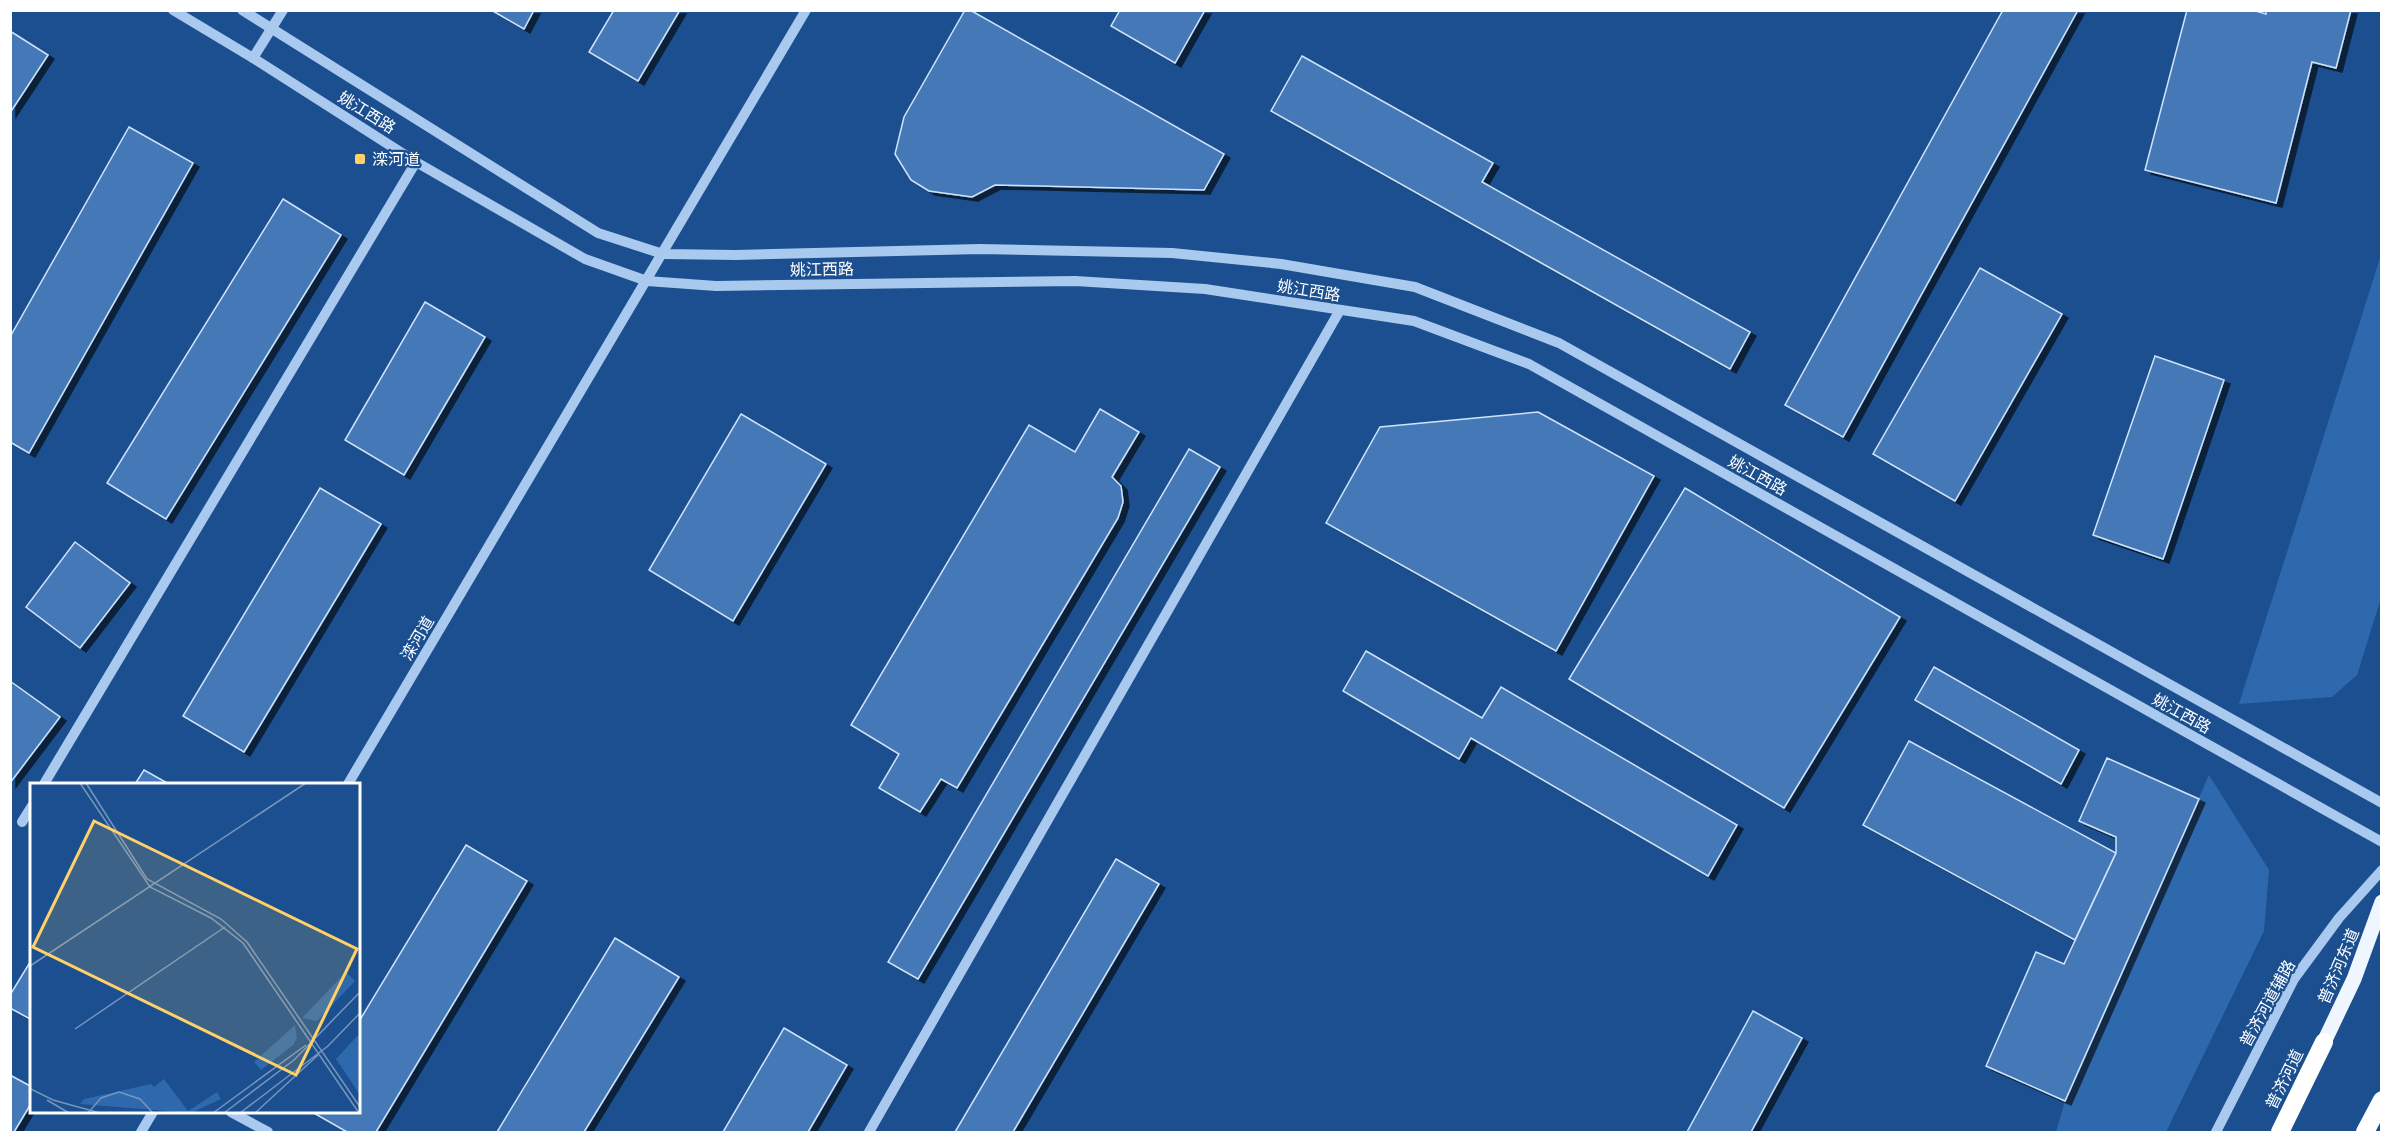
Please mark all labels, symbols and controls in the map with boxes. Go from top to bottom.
street label: 姚江西路 [334,86,400,138]
place label: 滦河道 [372,148,420,170]
marker: 滦河道 [353,152,367,166]
street label: 姚江西路 [790,257,854,281]
street label: 姚江西路 [1276,274,1342,306]
street label: 姚江西路 [1725,450,1791,500]
street label: 滦河道 [395,612,439,664]
street label: 姚江西路 [2149,688,2215,738]
inset map [30,783,360,1113]
street label: 普济河东道 [2312,925,2364,1007]
street label: 普济河道辅路 [2234,956,2300,1050]
street label: 普济河道 [2260,1045,2308,1113]

